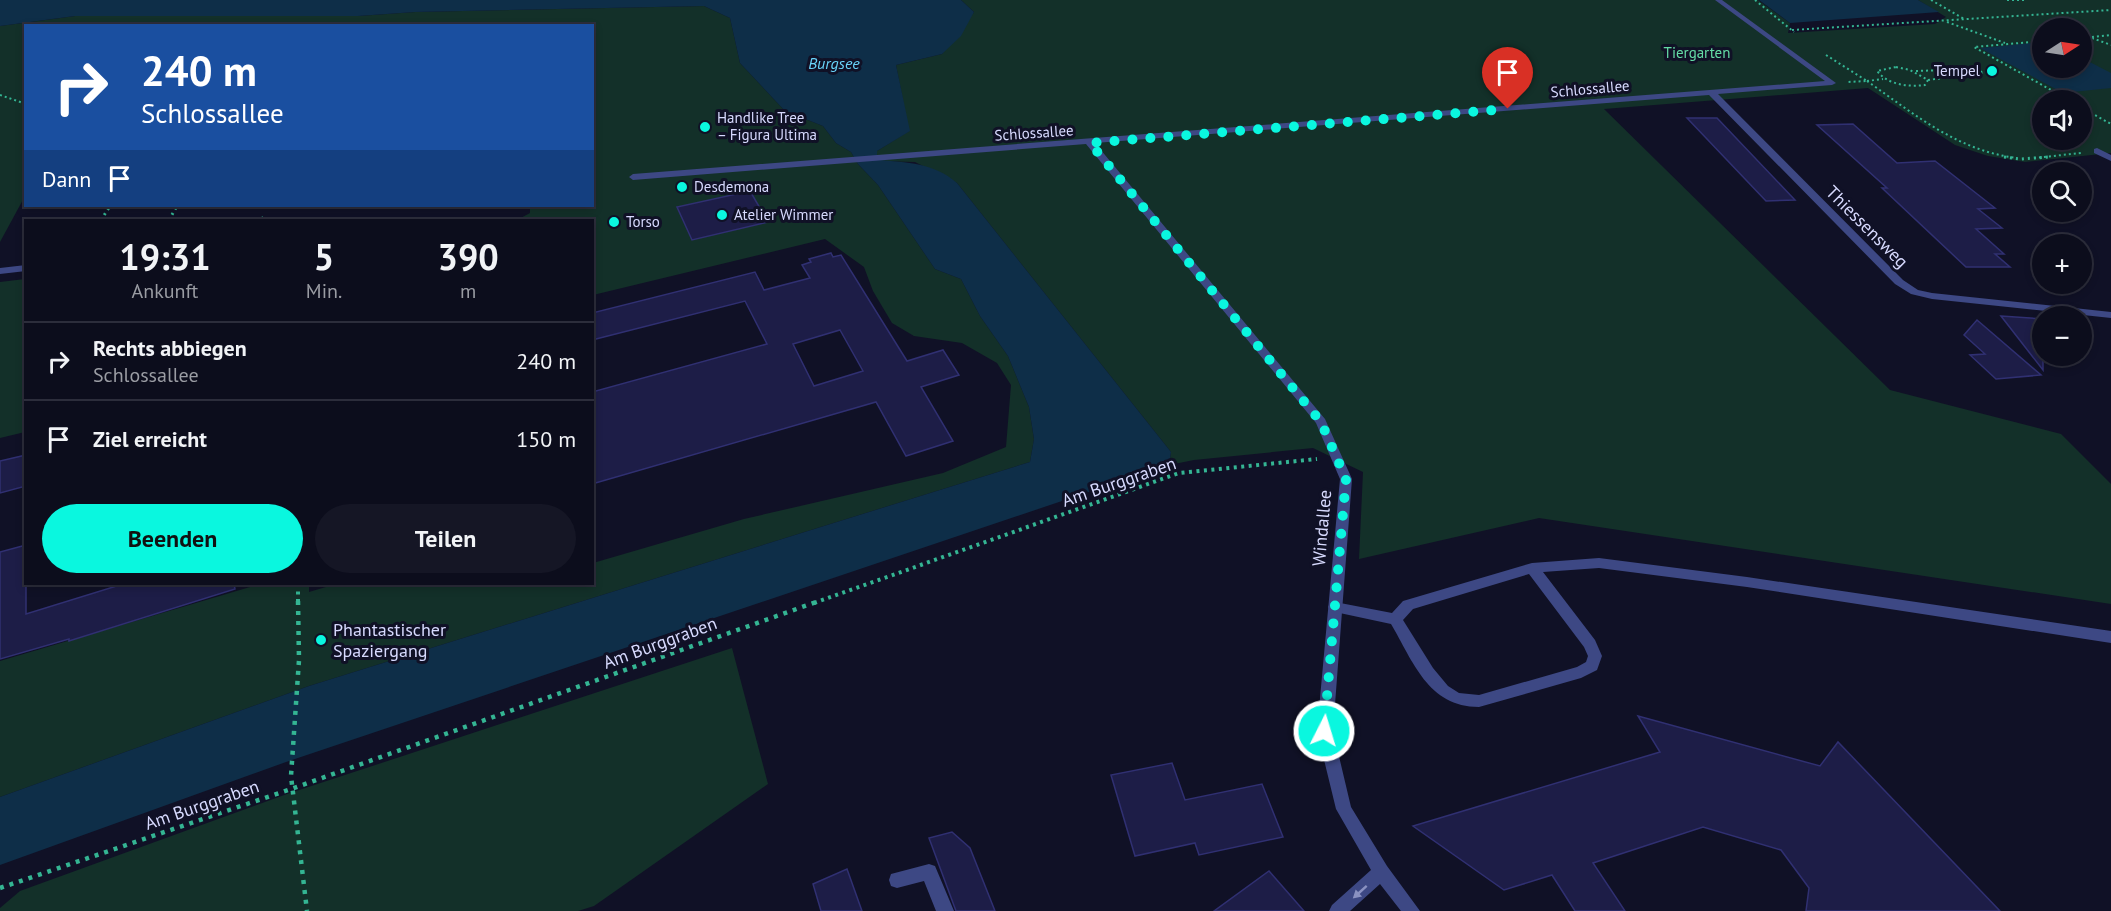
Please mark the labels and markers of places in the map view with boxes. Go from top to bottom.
pin [1482,47,1533,109]
place label: Tempel [1934,61,1981,80]
marker: Tempel [1985,64,1999,78]
place label: Handlike Tree – Figura Ultima [717,108,817,144]
marker: Handlike Tree – Figura Ultima [698,120,712,134]
place label: Desdemona [694,177,769,196]
marker: Desdemona [675,180,689,194]
place label: Atelier Wimmer [734,205,833,224]
marker: Atelier Wimmer [715,208,729,222]
place label: Torso [626,212,660,231]
marker: Torso [607,215,621,229]
place label: Phantastischer Spaziergang [333,618,446,662]
marker: Phantastischer Spaziergang [314,633,328,647]

